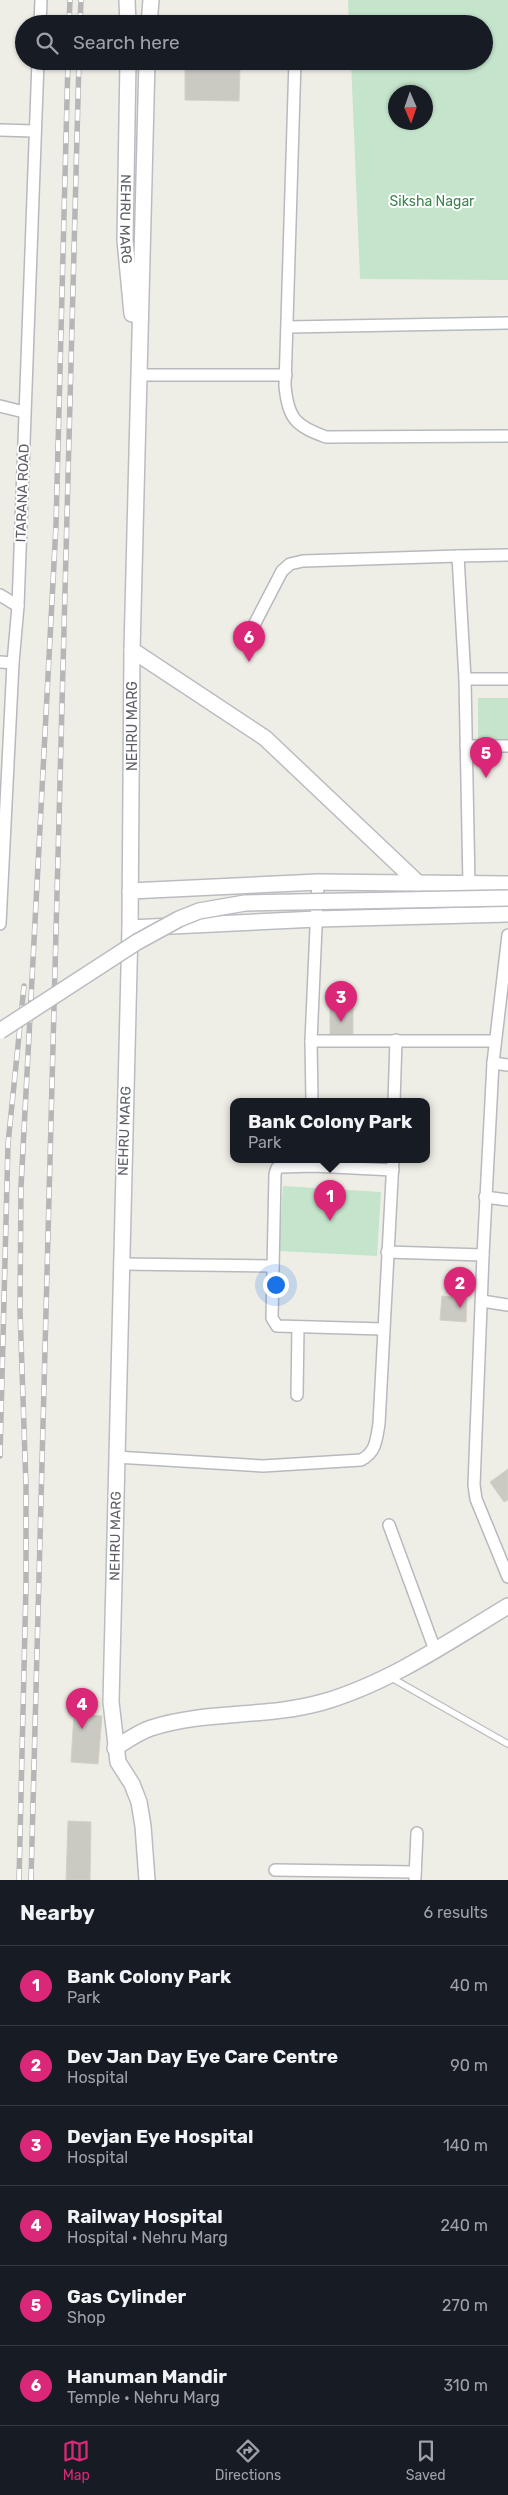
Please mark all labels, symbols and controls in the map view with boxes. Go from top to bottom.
search box [15,15,493,70]
icon: search [33,29,61,57]
text: Search here [73,31,180,54]
north arrow [388,85,433,130]
street label: NEHRU MARG [116,174,135,265]
park label: Siksha Nagar [390,193,475,210]
street label: ITARANA ROAD [12,444,33,543]
pin: 6 [233,621,265,662]
street label: NEHRU MARG [124,681,141,771]
pin: 5 [470,737,502,778]
pin: 3 [325,981,357,1022]
street label: NEHRU MARG [114,1086,135,1176]
popup [230,1098,430,1163]
text: Bank Colony Park [248,1110,412,1133]
text: Park [248,1133,281,1152]
pin: 1 [314,1180,346,1221]
pin: 2 [444,1267,476,1308]
your location [263,1272,289,1298]
street label: NEHRU MARG [106,1491,125,1581]
pin: 4 [66,1688,98,1729]
text: Nearby [20,1900,95,1925]
text: 6 results [423,1903,488,1922]
text: Bank Colony Park [67,1965,231,1988]
text: 1 [32,1976,40,1995]
text: 40 m [450,1976,488,1995]
text: Park [67,1988,100,2007]
text: Dev Jan Day Eye Care Centre [67,2045,338,2068]
text: 2 [31,2056,41,2075]
text: 90 m [450,2056,488,2075]
text: Hospital [67,2068,128,2087]
text: Devjan Eye Hospital [67,2125,254,2148]
text: 3 [31,2136,41,2155]
text: 140 m [443,2136,488,2155]
text: Hospital [67,2148,128,2167]
text: Railway Hospital [67,2205,223,2228]
text: 4 [31,2216,41,2235]
text: 240 m [441,2216,488,2235]
text: Hospital · Nehru Marg [67,2228,228,2247]
text: Gas Cylinder [67,2285,186,2308]
text: 5 [31,2296,41,2315]
text: 270 m [442,2296,488,2315]
text: Shop [67,2308,105,2327]
text: Hanuman Mandir [67,2365,227,2388]
text: 6 [31,2376,41,2395]
text: 310 m [444,2376,488,2395]
text: Temple · Nehru Marg [67,2388,220,2407]
tab: Map [62,2437,90,2484]
tab: Directions [215,2437,281,2484]
tab: Saved [406,2437,446,2484]

